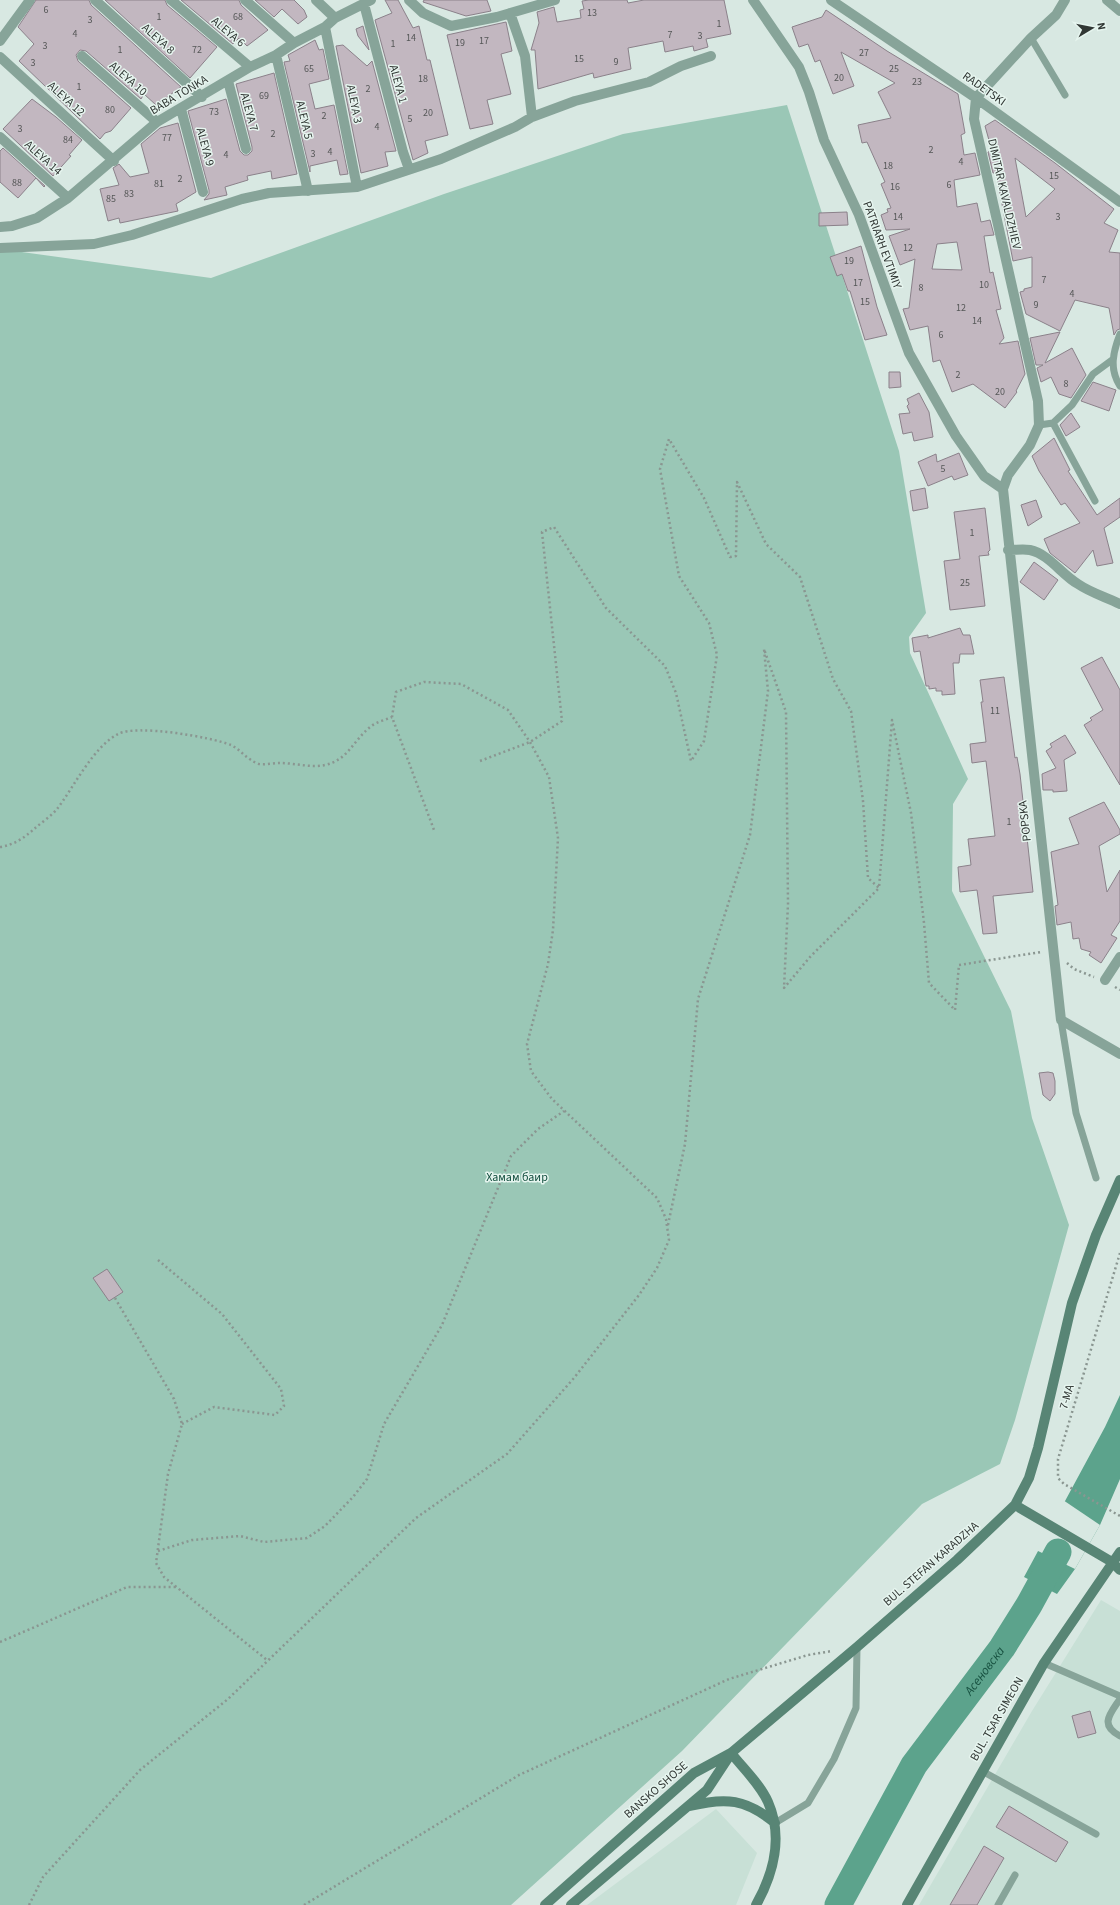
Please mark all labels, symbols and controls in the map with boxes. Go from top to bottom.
house number: 6 [44,3,49,17]
house number: 13 [587,6,597,20]
north arrow [1072,8,1112,48]
house number: 1 [157,10,162,24]
house number: 68 [233,10,243,24]
house number: 3 [88,13,93,27]
street label: ALEYA 6 [208,13,248,51]
house number: 1 [717,17,722,31]
street label: ALEYA 8 [138,20,178,58]
text: N [1093,21,1109,31]
house number: 4 [73,27,78,41]
house number: 7 [668,28,673,42]
house number: 3 [698,29,703,43]
house number: 14 [406,31,416,45]
house number: 17 [479,34,489,48]
house number: 19 [455,36,465,50]
house number: 1 [391,37,396,51]
house number: 3 [43,39,48,53]
house number: 1 [118,43,123,57]
house number: 72 [192,43,202,57]
house number: 27 [859,46,869,60]
house number: 15 [574,52,584,66]
house number: 9 [614,55,619,69]
house number: 3 [31,56,36,70]
street label: ALEYA 10 [105,58,151,100]
house number: 65 [304,62,314,76]
house number: 25 [889,62,899,76]
street label: ALEYA 1 [385,63,411,105]
street label: RADETSKI [959,68,1009,110]
street label: BABA TONKA [147,71,212,119]
house number: 20 [834,71,844,85]
house number: 18 [418,72,428,86]
house number: 23 [912,75,922,89]
street label: ALEYA 12 [44,78,88,120]
house number: 1 [77,80,82,94]
house number: 2 [366,82,371,96]
street label: ALEYA 3 [342,83,366,125]
house number: 69 [259,89,269,103]
street label: ALEYA 7 [236,91,262,133]
street label: ALEYA 5 [291,99,317,141]
house number: 80 [105,103,115,117]
house number: 73 [209,105,219,119]
house number: 20 [423,106,433,120]
house number: 2 [322,109,327,123]
house number: 5 [408,112,413,126]
house number: 4 [375,120,380,134]
house number: 3 [18,122,23,136]
street label: ALEYA 9 [192,126,218,168]
house number: 2 [271,127,276,141]
house number: 77 [162,131,172,145]
house number: 84 [63,133,73,147]
street label: ALEYA 14 [21,137,65,179]
street label: DIMITAR KAVALDZHIEV [983,137,1025,252]
house number: 2 [929,143,934,157]
house number: 4 [328,145,333,159]
house number: 3 [311,147,316,161]
house number: 4 [224,148,229,162]
house number: 4 [959,155,964,169]
house number: 18 [883,159,893,173]
house number: 15 [1049,169,1059,183]
house number: 2 [178,172,183,186]
house number: 88 [12,176,22,190]
house number: 81 [154,177,164,191]
house number: 6 [947,178,952,192]
house number: 16 [890,180,900,194]
house number: 83 [124,187,134,201]
house number: 85 [106,192,116,206]
street label: PATRIARH EVTIMIY [858,199,906,291]
house number: 14 [893,210,903,224]
house number: 3 [1056,210,1061,224]
house number: 12 [903,241,913,255]
house number: 19 [844,254,854,268]
house number: 7 [1042,273,1047,287]
house number: 17 [853,276,863,290]
house number: 10 [979,278,989,292]
house number: 8 [919,281,924,295]
house number: 4 [1070,287,1075,301]
house number: 15 [860,295,870,309]
house number: 9 [1034,298,1039,312]
house number: 12 [956,301,966,315]
house number: 14 [972,314,982,328]
house number: 6 [939,328,944,342]
house number: 2 [956,368,961,382]
house number: 8 [1064,377,1069,391]
house number: 20 [995,385,1005,399]
house number: 5 [941,462,946,476]
house number: 1 [970,526,975,540]
house number: 25 [960,576,970,590]
house number: 11 [990,704,1000,718]
street label: POPSKA [1014,799,1036,842]
house number: 1 [1007,815,1012,829]
park label: Хамам баир [486,1169,548,1186]
street label: 7-МА [1055,1382,1079,1411]
street label: BUL. STEFAN KARADZHA [879,1517,983,1610]
water label: Асеновска [960,1643,1009,1700]
street label: BUL. TSAR SIMEON [966,1674,1028,1764]
street label: BANSKO SHOSE [620,1757,692,1823]

